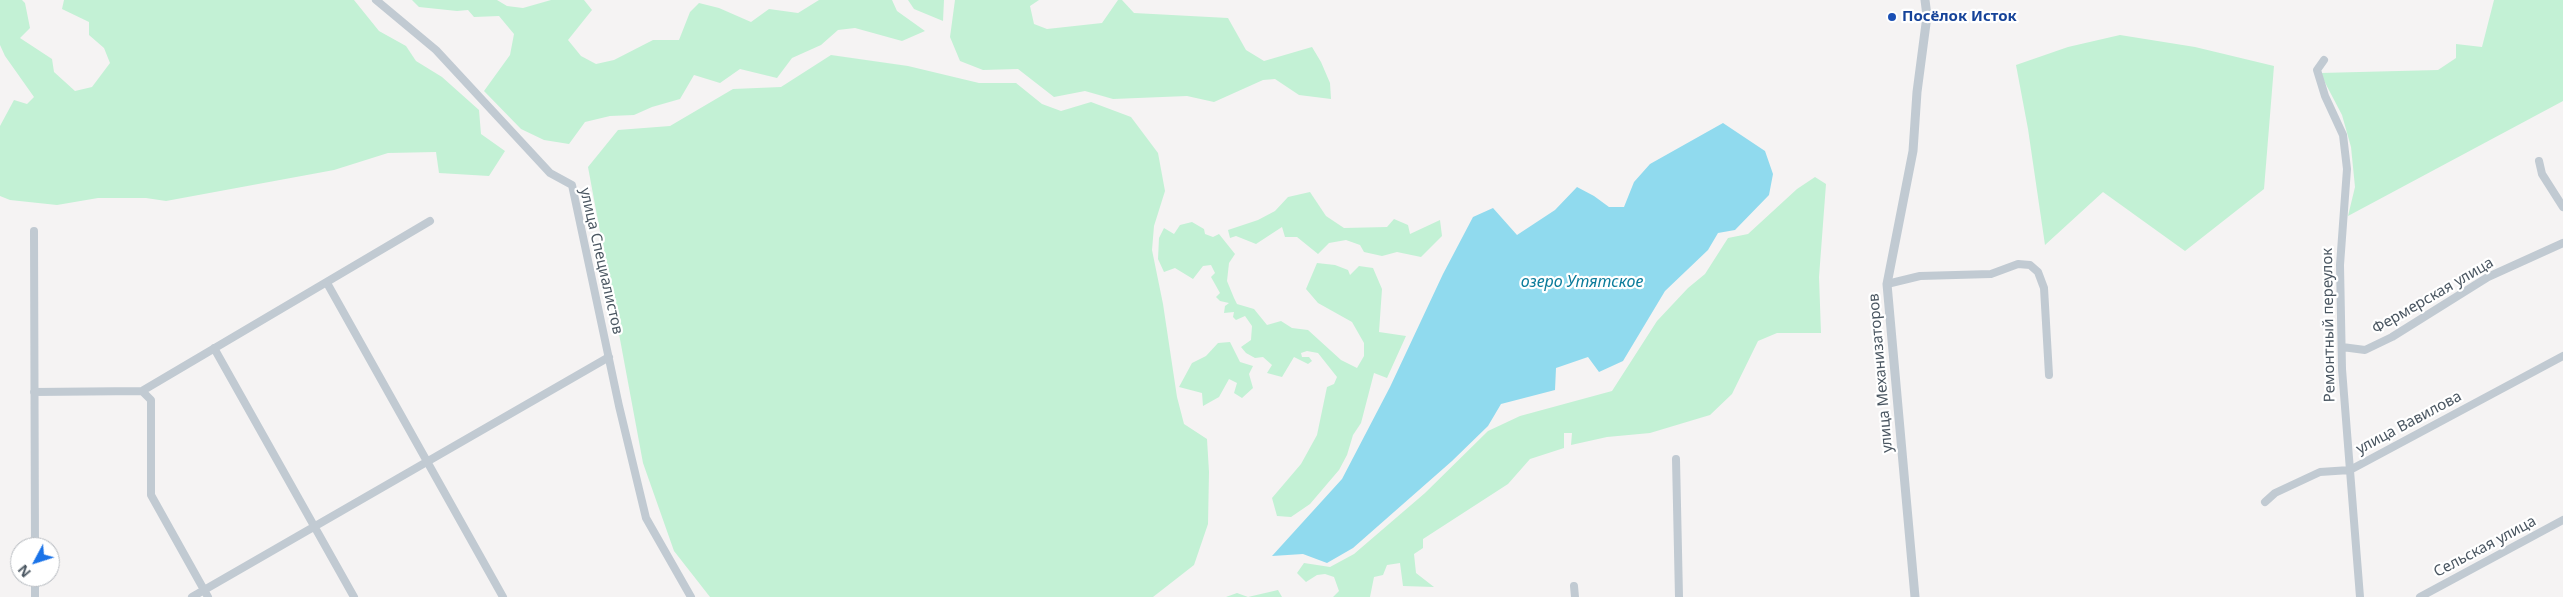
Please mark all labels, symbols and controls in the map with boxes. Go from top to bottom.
place label: Посёлок Исток [1902,8,2017,26]
marker: Посёлок Исток [1886,11,1898,23]
street label: улица Специалистов [575,186,627,336]
street label: Ремонтный переулок [2319,248,2339,402]
street label: Фермерская улица [2369,254,2497,338]
water label: озеро Утятское [1521,272,1643,292]
street label: улица Механизаторов [1865,293,1897,453]
street label: улица Вавилова [2353,388,2465,458]
street label: Сельская улица [2431,512,2539,582]
north arrow [10,537,60,587]
text: N [13,561,35,582]

